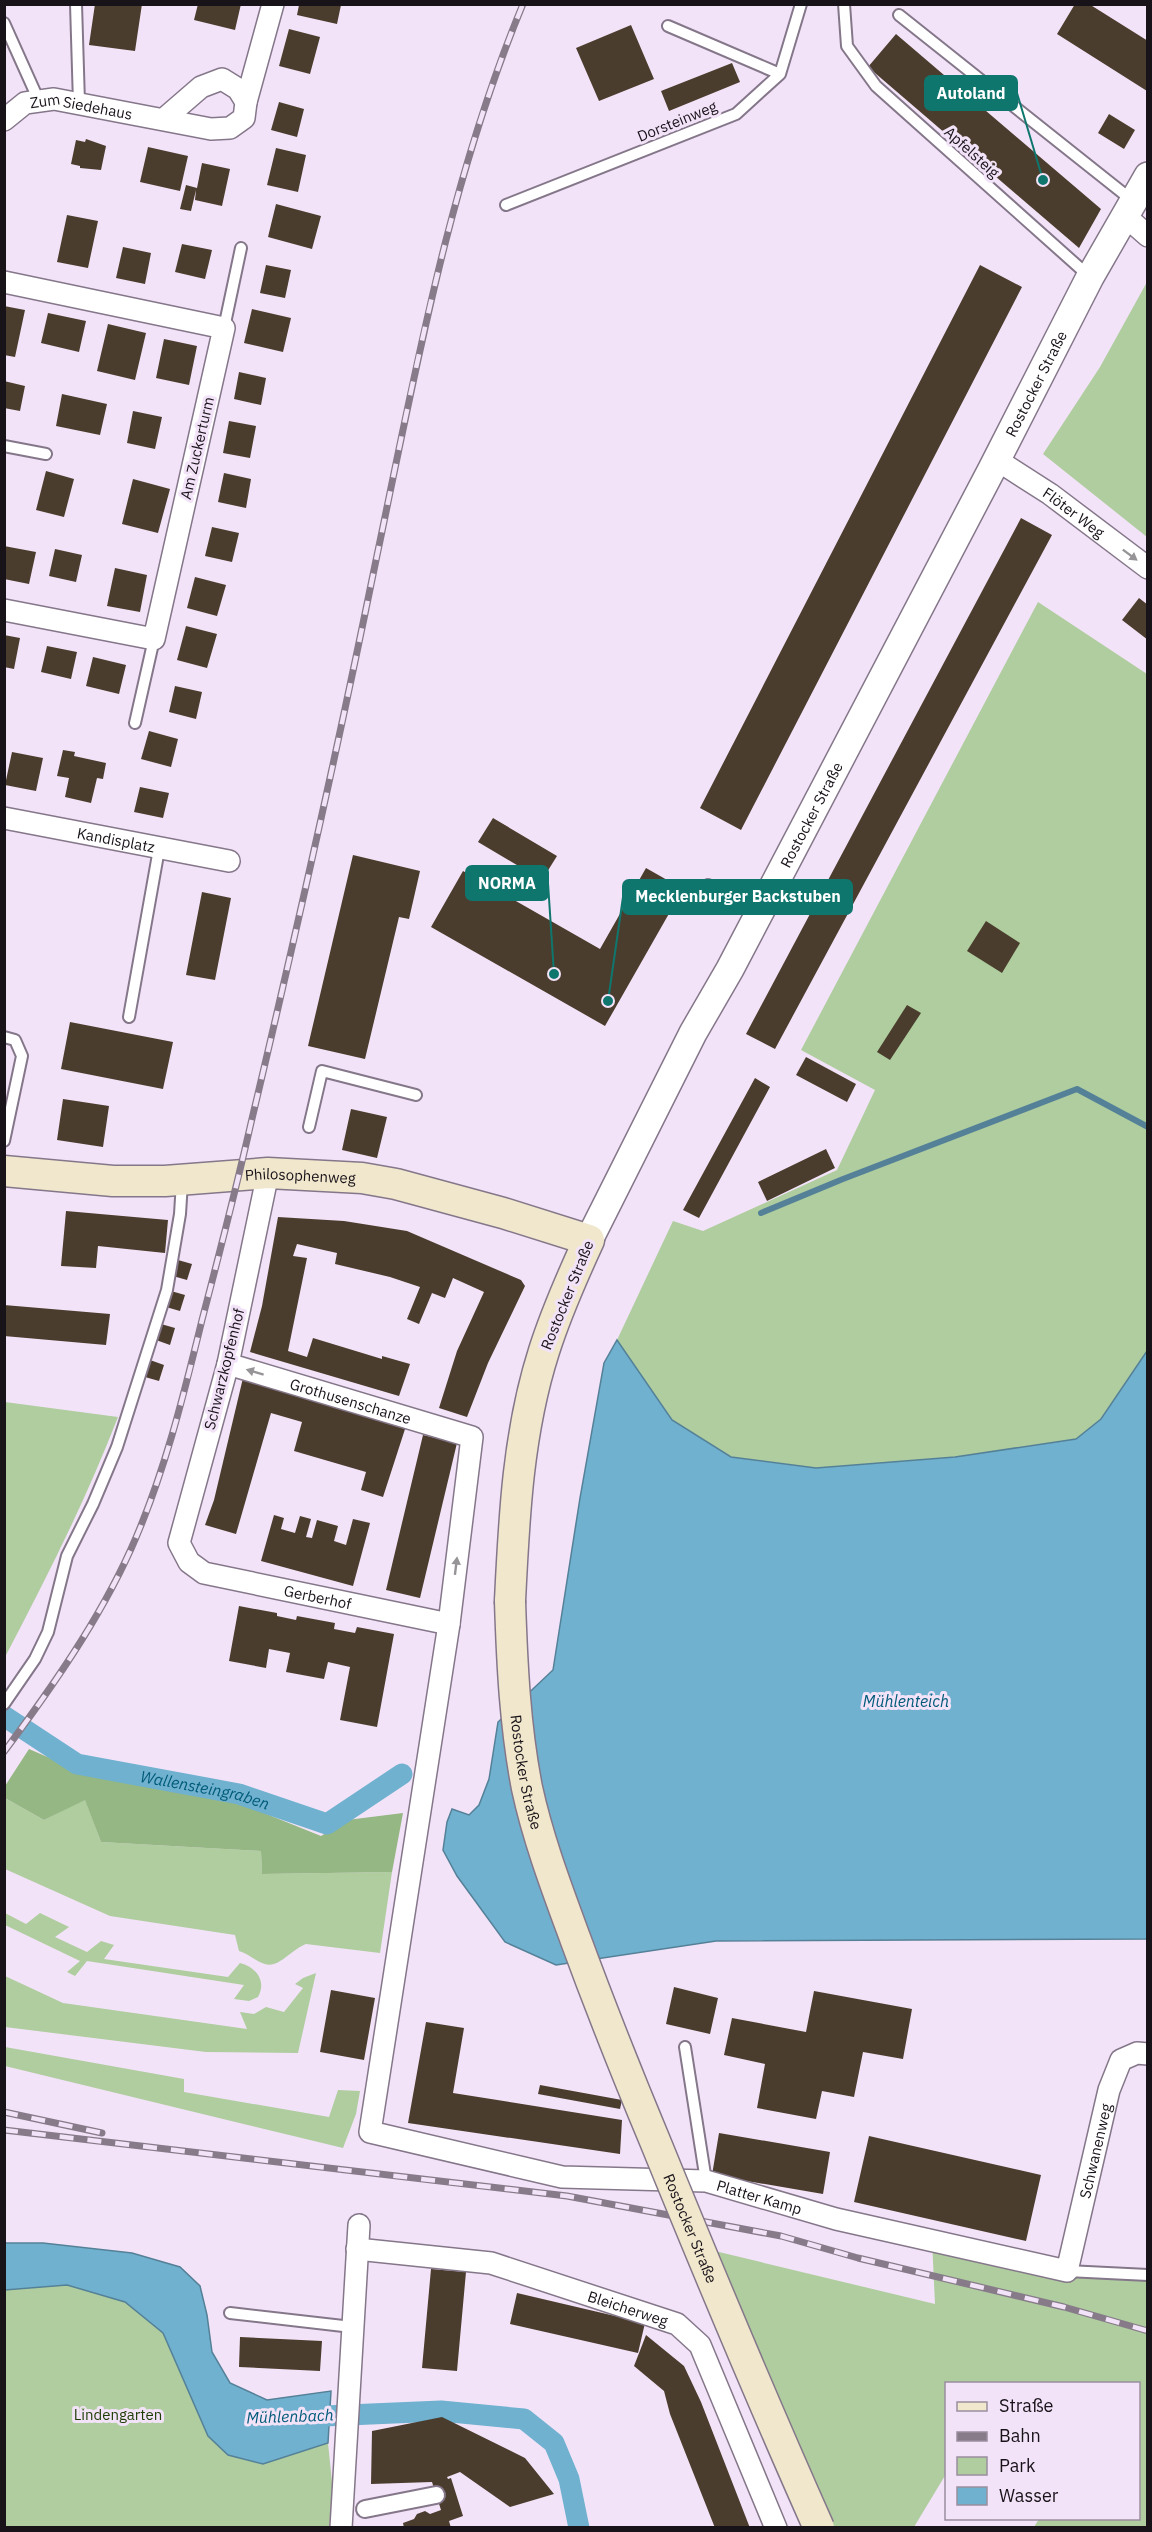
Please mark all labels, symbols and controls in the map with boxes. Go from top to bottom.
callout: Autoland [925,76,1017,110]
text: Autoland [937,83,1005,103]
street label: Zum Siedehaus [29,89,134,123]
street label: Dorsteinweg [634,96,720,146]
street label: Apfelsteig [941,122,1004,182]
street label: Rostocker Straße [1001,327,1071,440]
street label: Am Zuckerturm [176,395,218,501]
street label: Flöter Weg [1040,483,1109,542]
one-way arrow [1122,548,1138,561]
street label: Rostocker Straße [776,759,846,870]
street label: Kandisplatz [76,823,156,856]
callout: NORMA [466,866,548,900]
text: NORMA [478,873,536,893]
callout: Mecklenburger Backstuben [623,880,852,914]
text: Mecklenburger Backstuben [635,886,841,906]
street label: Philosophenweg [244,1163,356,1187]
street label: Rostocker Straße [536,1238,598,1352]
street label: Schwarzkopfenhof [200,1306,248,1432]
one-way arrow [246,1367,264,1376]
street label: Grothusenschanze [288,1374,414,1428]
one-way arrow [452,1557,461,1576]
street label: Gerberhof [282,1580,353,1613]
water label: Mühlenteich [863,1691,949,1711]
street label: Rostocker Straße [507,1714,547,1832]
water label: Wallensteingraben [139,1766,272,1814]
street label: Schwanenweg [1075,2101,1115,2200]
street label: Rostocker Straße [660,2171,722,2286]
street label: Platter Kamp [714,2175,804,2218]
street label: Bleicherweg [585,2286,671,2330]
legend [945,2382,1140,2520]
text: Straße [999,2394,1053,2417]
water label: Mühlenbach [246,2404,334,2428]
park label: Lindengarten [74,2405,162,2424]
text: Bahn [999,2424,1041,2447]
text: Park [999,2454,1036,2477]
text: Wasser [999,2484,1059,2507]

